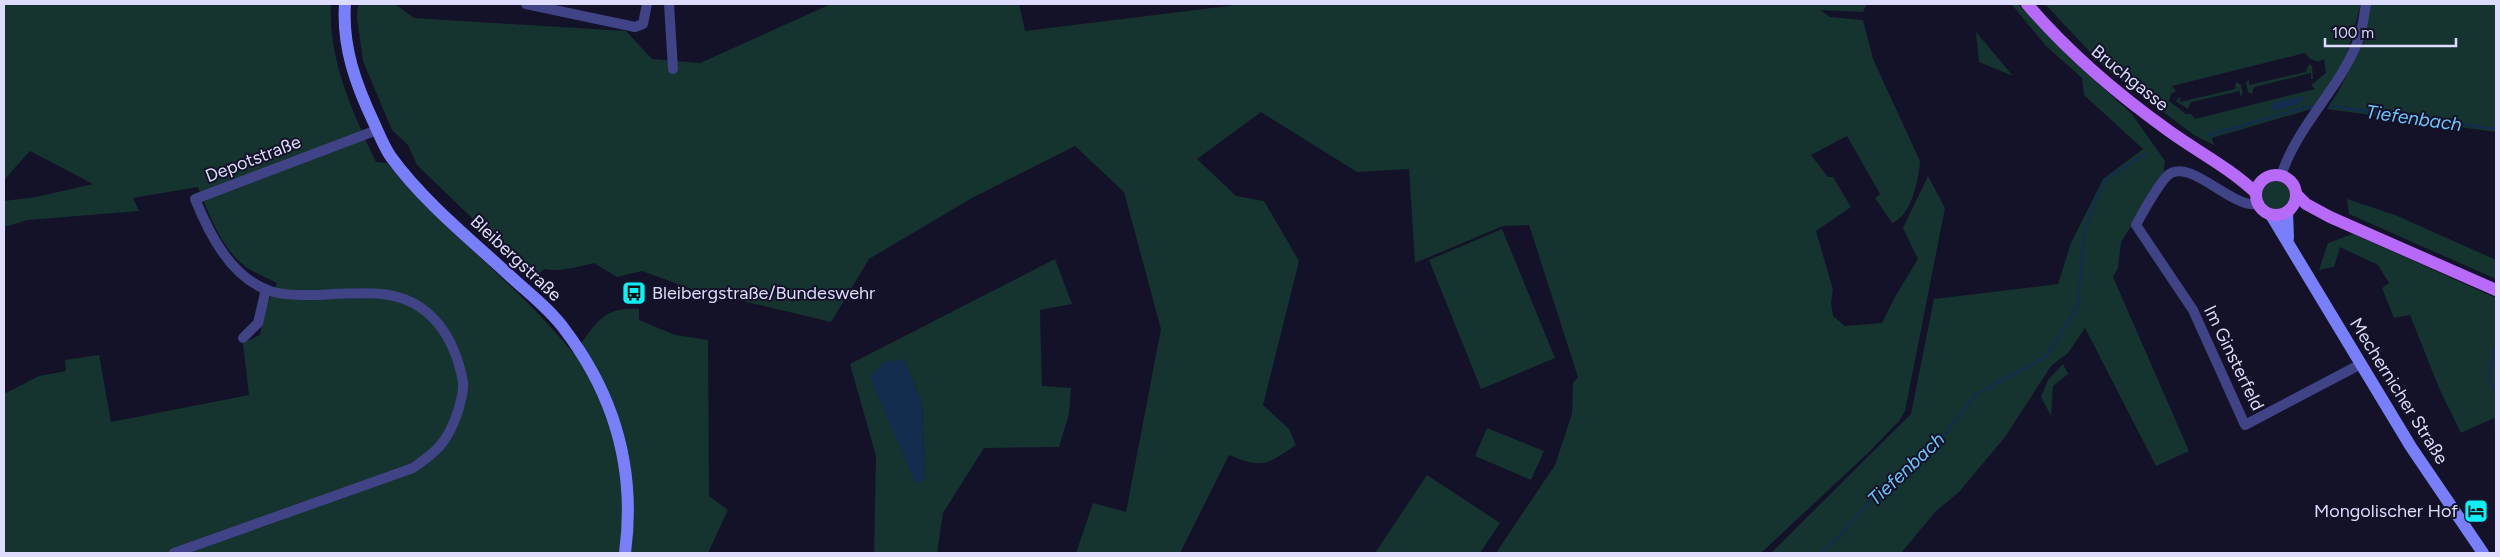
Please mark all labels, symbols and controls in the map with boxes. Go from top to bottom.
scale bar [2325,15,2456,47]
text: 100 m [2332,24,2374,42]
street label: Bruchgasse [2087,40,2173,116]
water label: Tiefenbach [2365,100,2464,136]
street label: Depotstraße [202,131,304,187]
street label: Bleibergstraße [466,210,566,306]
bus stop icon: Bleibergstraße/Bundeswehr [621,280,647,306]
place label: Bleibergstraße/Bundeswehr [652,282,875,304]
street label: Im Ginsterfeld [2199,302,2269,414]
street label: Mechernicher Straße [2345,314,2453,468]
water label: Tiefenbach [1863,427,1949,510]
hotel icon: Mongolischer Hof [2463,498,2489,524]
place label: Mongolischer Hof [2314,500,2458,522]

